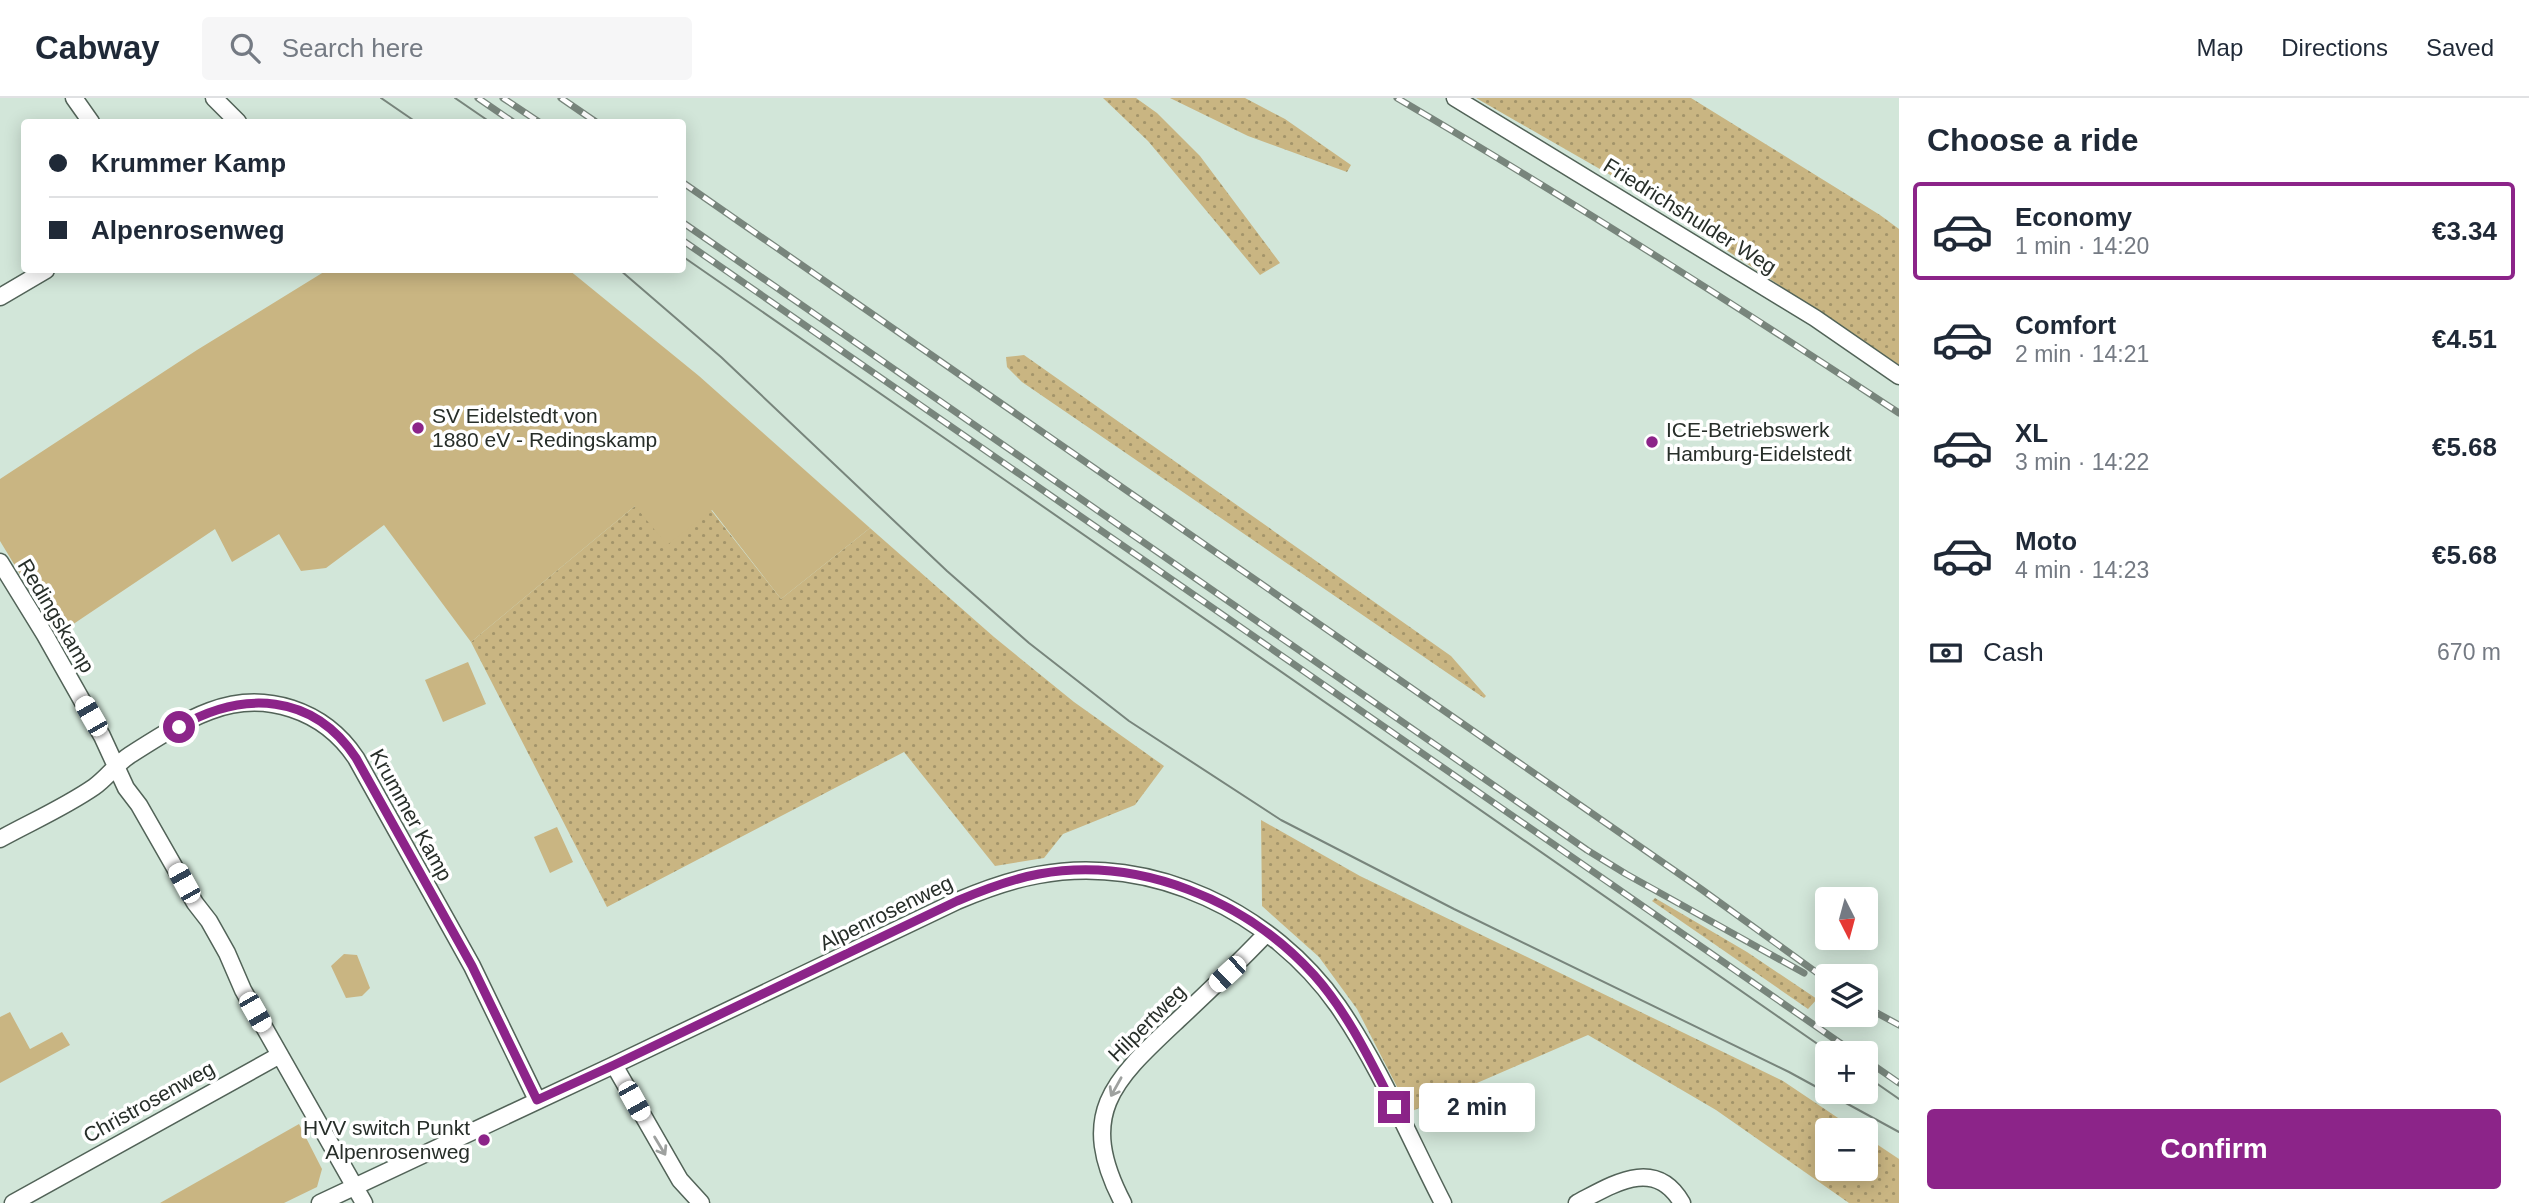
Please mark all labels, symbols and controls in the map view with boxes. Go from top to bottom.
search box [202,17,692,80]
text: Cabway [35,29,160,66]
icon: search [226,29,264,67]
text: Search here [282,33,423,63]
text: Map [2197,34,2243,61]
text: Directions [2281,34,2388,61]
text: Saved [2426,34,2494,61]
text: Choose a ride [1927,122,2139,158]
text: Krummer Kamp [91,148,286,178]
street label: Friedrichshulder Weg [1600,153,1781,278]
icon: car [1931,200,1994,263]
text: Economy [2015,202,2132,232]
text: Alpenrosenweg [91,215,285,245]
text: €3.34 [2432,216,2497,246]
text: 1 min · 14:20 [2015,233,2149,259]
icon: car [1931,308,1994,371]
text: Comfort [2015,310,2116,340]
text: €4.51 [2432,324,2497,354]
text: 2 min · 14:21 [2015,341,2149,367]
place label: SV Eidelstedt von 1880 eV - Redingskamp [432,404,657,451]
icon: car [1931,416,1994,479]
place label: ICE-Betriebswerk Hamburg-Eidelstedt [1666,418,1852,465]
text: XL [2015,418,2048,448]
marker: SV Eidelstedt von 1880 eV - Redingskamp [410,420,426,436]
text: €5.68 [2432,432,2497,462]
marker: ICE-Betriebswerk Hamburg-Eidelstedt [1644,434,1660,450]
text: 3 min · 14:22 [2015,449,2149,475]
icon: car [1931,524,1994,587]
text: Moto [2015,526,2077,556]
text: €5.68 [2432,540,2497,570]
street label: Redingskamp [14,555,99,677]
text: 4 min · 14:23 [2015,557,2149,583]
icon: cash [1927,634,1965,672]
text: Cash [1983,637,2044,667]
text: 670 m [2437,639,2501,665]
car [72,693,111,739]
route start [163,711,195,743]
street label: Krummer Kamp [366,745,457,885]
car [165,860,204,906]
street label: Alpenrosenweg [816,870,956,955]
north arrow [1815,887,1878,950]
map controls [1815,887,1878,1181]
car [1205,952,1250,996]
button: layers [1815,964,1878,1027]
street label: Hilpertweg [1103,979,1190,1066]
car [236,989,275,1035]
button: + [1815,1041,1878,1104]
street label: Christrosenweg [79,1056,218,1147]
one-way arrow [1109,1076,1123,1096]
car [615,1078,654,1124]
callout: 2 min [1418,1082,1534,1132]
route end [1378,1091,1410,1123]
text: 2 min [1447,1094,1507,1120]
button: Confirm [1927,1109,2501,1189]
place label: HVV switch Punkt Alpenrosenweg [303,1116,470,1163]
button: − [1815,1118,1878,1181]
marker: HVV switch Punkt Alpenrosenweg [476,1132,492,1148]
one-way arrow [653,1136,667,1156]

